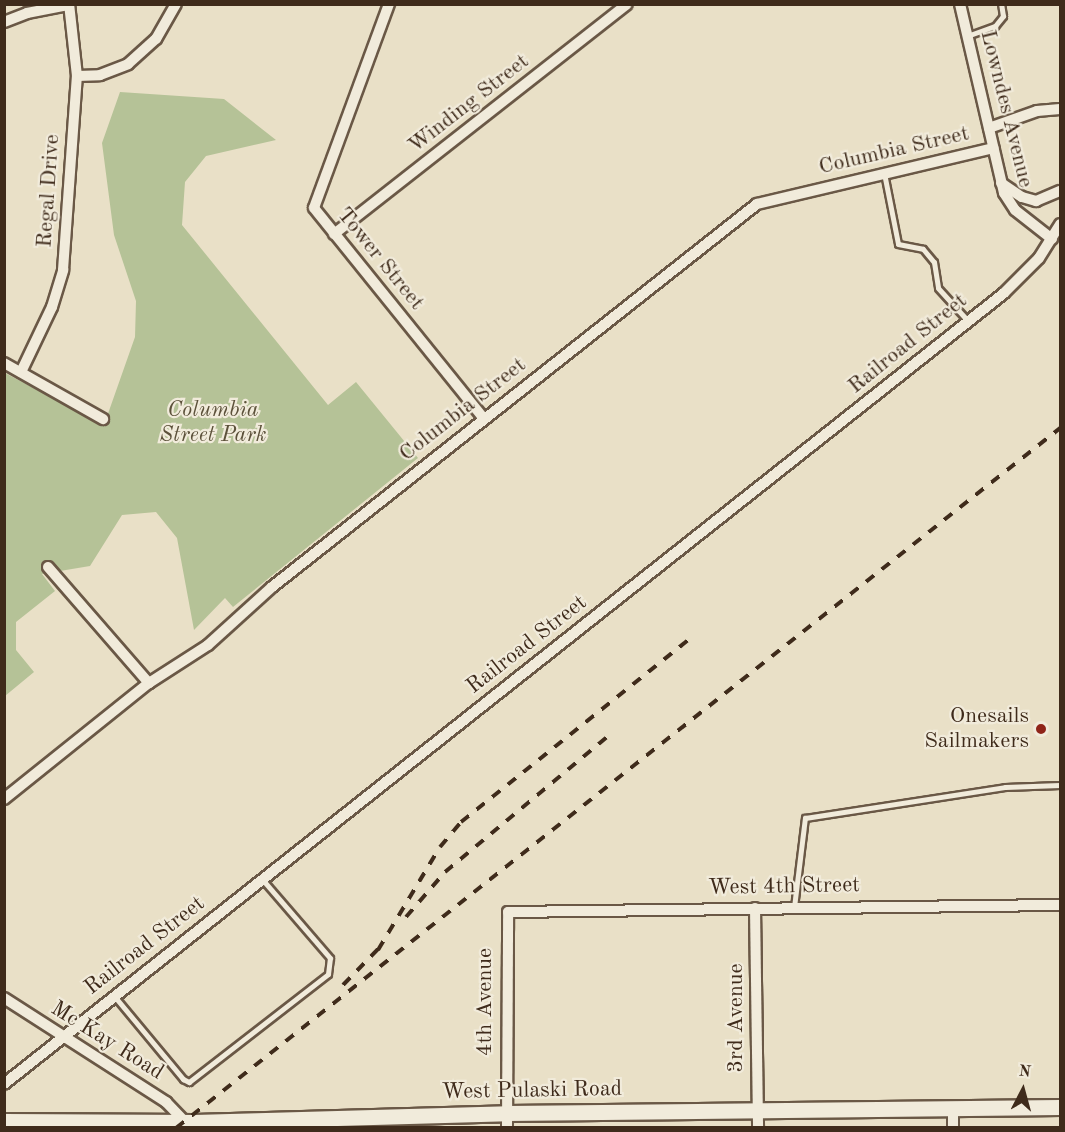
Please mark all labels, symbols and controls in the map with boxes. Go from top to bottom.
street label: Lowndes Avenue [974,27,1038,191]
street label: Winding Street [403,49,535,159]
street label: Columbia Street [816,121,972,181]
street label: Regal Drive [32,133,66,249]
street label: Tower Street [331,202,429,316]
street label: Railroad Street [843,288,973,400]
street label: Columbia Street [394,352,532,468]
park label: Columbia Street Park [160,397,266,448]
street label: Railroad Street [462,590,592,700]
place label: Onesails Sailmakers [924,703,1029,754]
marker: Onesails Sailmakers [1034,722,1048,736]
street label: West 4th Street [708,872,860,902]
street label: Railroad Street [80,891,210,1001]
street label: 4th Avenue [473,948,499,1056]
street label: 3rd Avenue [724,963,750,1073]
street label: Mc Kay Road [46,996,168,1086]
north arrow [993,1060,1053,1120]
text: N [1018,1064,1032,1081]
street label: West Pulaski Road [442,1076,622,1106]

